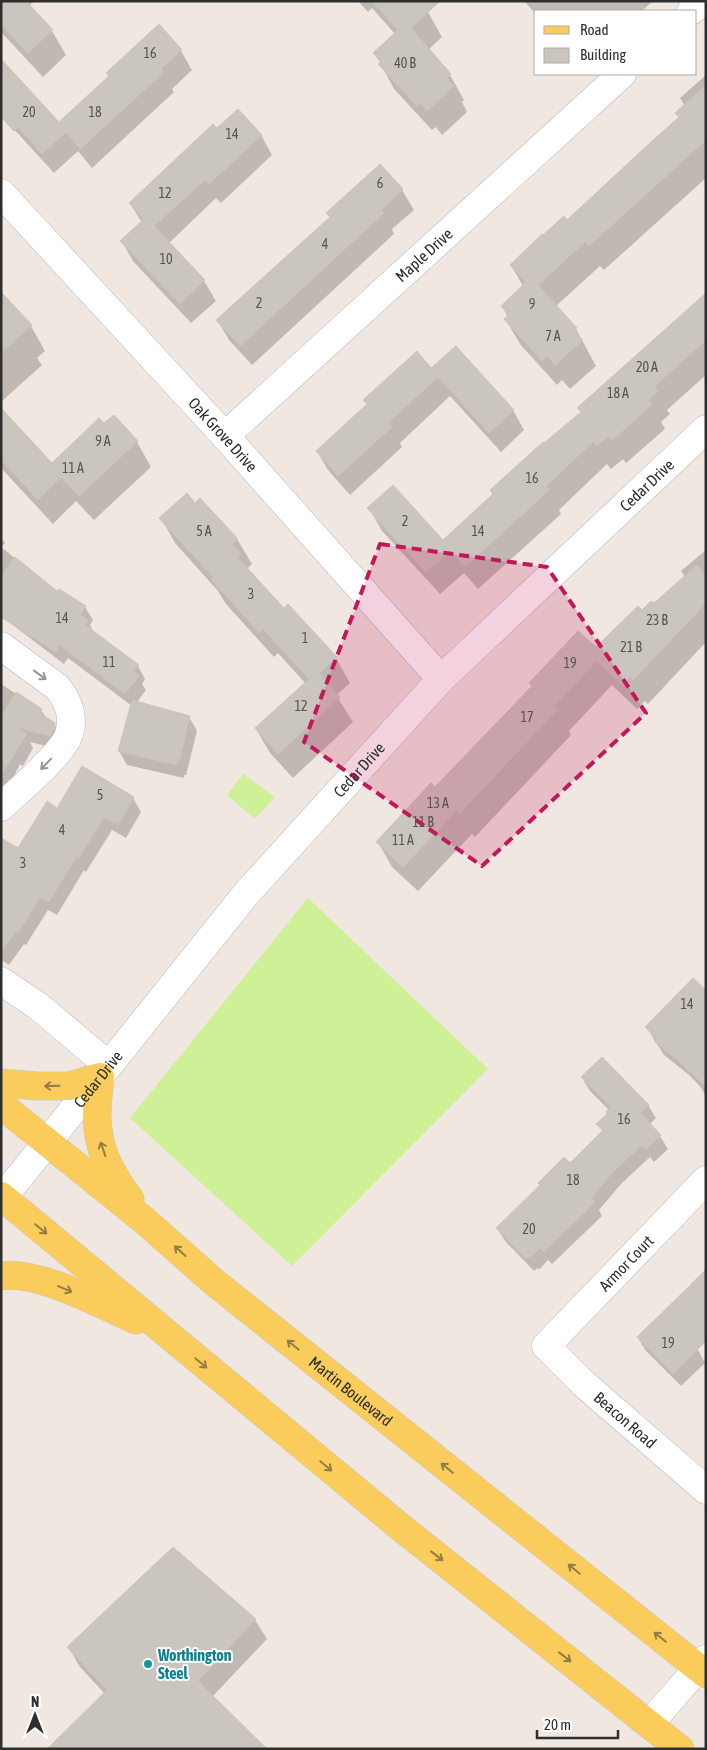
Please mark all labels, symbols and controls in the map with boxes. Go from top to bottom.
legend [534,10,697,75]
text: Road [580,21,609,38]
house number: 16 [143,45,157,61]
text: Building [580,46,626,63]
house number: 40 B [394,55,416,71]
house number: 20 [22,104,36,120]
house number: 18 [88,104,102,120]
house number: 14 [225,126,239,142]
house number: 6 [377,175,384,191]
house number: 12 [158,185,172,201]
street label: Maple Drive [392,224,456,285]
house number: 4 [322,236,329,252]
house number: 10 [159,251,173,267]
house number: 2 [256,295,262,311]
house number: 9 [529,296,535,312]
house number: 7 A [545,328,561,344]
house number: 20 A [636,359,658,375]
house number: 18 A [607,385,629,401]
street label: Oak Grove Drive [185,394,261,475]
house number: 9 A [95,433,111,449]
street label: Cedar Drive [616,455,677,515]
house number: 11 A [62,460,84,476]
house number: 16 [525,470,539,486]
house number: 2 [402,513,408,529]
house number: 5 A [196,523,212,539]
house number: 14 [471,523,485,539]
house number: 3 [248,586,254,602]
house number: 14 [55,610,69,626]
house number: 23 B [646,612,668,628]
house number: 1 [302,630,308,646]
house number: 21 B [620,639,642,655]
house number: 11 [102,654,116,670]
house number: 19 [563,655,577,671]
one-way arrow [33,670,47,680]
house number: 12 [294,698,308,714]
house number: 17 [520,709,534,725]
street label: Cedar Drive [330,739,388,801]
one-way arrow [40,758,52,770]
house number: 5 [97,787,103,803]
house number: 13 A [427,795,449,811]
house number: 11 B [412,814,434,830]
house number: 4 [59,822,66,838]
house number: 11 A [392,832,414,848]
house number: 3 [20,855,26,871]
house number: 14 [680,996,694,1012]
street label: Cedar Drive [70,1047,126,1111]
one-way arrow [44,1081,60,1091]
house number: 16 [617,1111,631,1127]
one-way arrow [98,1142,107,1157]
house number: 18 [566,1172,580,1188]
house number: 20 [522,1221,536,1237]
one-way arrow [34,1223,47,1235]
street label: Armor Court [595,1231,657,1294]
one-way arrow [173,1246,186,1257]
one-way arrow [57,1285,72,1295]
house number: 19 [661,1335,675,1351]
one-way arrow [287,1339,300,1350]
street label: Martin Boulevard [306,1352,396,1430]
one-way arrow [194,1357,207,1368]
street label: Beacon Road [591,1388,660,1452]
one-way arrow [319,1461,332,1472]
one-way arrow [441,1462,454,1473]
one-way arrow [430,1551,443,1562]
one-way arrow [568,1563,581,1574]
one-way arrow [654,1632,667,1643]
place label: Worthington Steel [157,1646,232,1682]
one-way arrow [558,1651,571,1662]
marker: Worthington Steel [142,1658,154,1670]
north arrow [10,1690,60,1740]
text: N [31,1694,39,1710]
scale bar [537,1708,618,1740]
text: 20 m [544,1716,571,1733]

